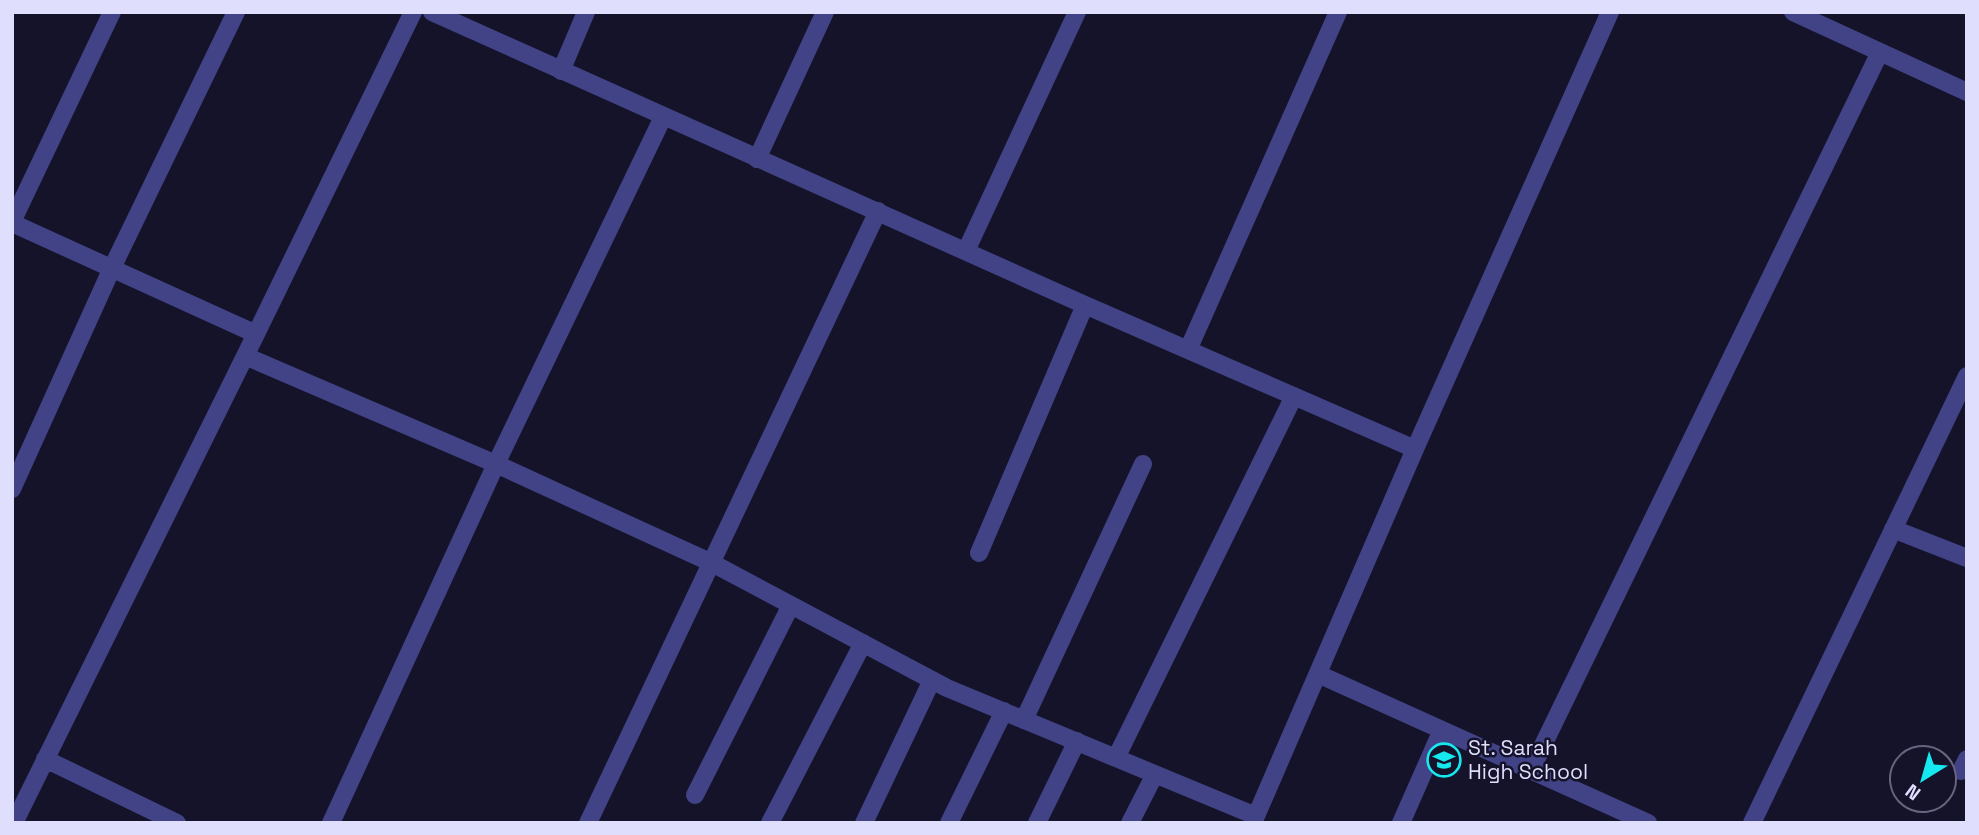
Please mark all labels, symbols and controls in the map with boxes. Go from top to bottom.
place label: St. Sarah High School [1468,734,1588,785]
school or university icon: St. Sarah High School [1425,741,1463,779]
north arrow [1888,744,1958,814]
text: N [1900,778,1926,806]

